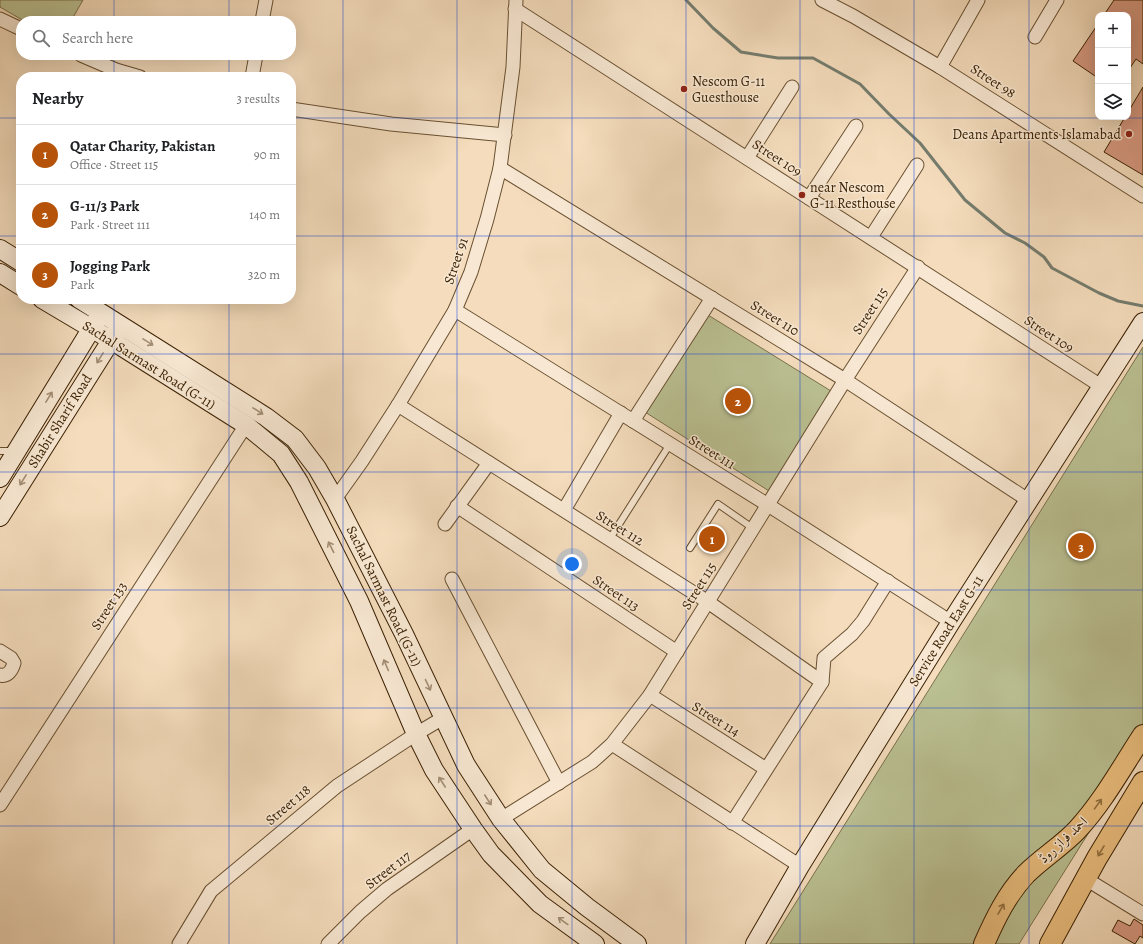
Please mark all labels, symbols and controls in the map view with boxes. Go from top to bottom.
map controls [1095,12,1131,120]
button: + [1095,12,1131,48]
search box [16,16,296,60]
icon: search [30,27,52,49]
text: Search here [62,28,133,48]
button: − [1095,48,1131,84]
street label: Street 98 [967,59,1019,103]
place label: Nescom G-11 Guesthouse [692,72,765,107]
marker: Nescom G-11 Guesthouse [679,84,689,94]
button: layers [1095,84,1131,120]
text: Nearby [32,87,83,110]
text: 3 results [236,90,280,107]
place label: Deans Apartments Islamabad [952,125,1121,144]
marker: Deans Apartments Islamabad [1124,129,1134,139]
street label: Street 109 [748,135,806,181]
text: Qatar Charity, Pakistan [70,136,215,156]
text: 1 [43,146,47,163]
text: 90 m [254,146,280,163]
text: Office · Street 115 [70,156,158,173]
place label: near Nescom G-11 Resthouse [810,178,896,213]
marker: near Nescom G-11 Resthouse [797,190,807,200]
text: G-11/3 Park [70,196,139,216]
text: 2 [42,206,48,223]
text: 140 m [249,206,280,223]
text: Park · Street 111 [70,216,150,233]
street label: Street 91 [439,235,473,287]
text: Jogging Park [70,256,150,276]
text: 3 [42,266,48,283]
text: 320 m [248,266,280,283]
text: Park [70,276,94,293]
street label: Street 115 [848,284,892,338]
street label: Street 110 [747,296,803,340]
street label: Street 109 [1020,311,1078,357]
street label: Sachal Sarmast Road (G-11) [79,316,219,414]
one-way arrow [142,338,153,346]
one-way arrow [96,352,104,364]
street label: Shabir Sharif Road [23,370,97,472]
pin: 2 [725,386,751,416]
one-way arrow [46,391,54,403]
one-way arrow [252,408,264,416]
street label: Street 111 [685,430,739,474]
one-way arrow [19,474,28,485]
street label: Street 112 [592,506,648,550]
street label: Sachal Sarmast Road (G-11) [342,523,426,669]
pin: 1 [699,524,725,554]
pin: 3 [1068,531,1094,561]
one-way arrow [327,541,334,553]
your location [562,554,582,574]
street label: Street 115 [677,559,721,613]
street label: Street 113 [589,570,643,616]
street label: Service Road East G-11 [904,572,988,690]
street label: Street 133 [86,578,132,634]
one-way arrow [382,659,389,671]
one-way arrow [425,679,432,691]
street label: Street 114 [688,697,744,741]
one-way arrow [438,777,446,788]
street label: Street 118 [261,780,315,829]
one-way arrow [484,794,492,805]
one-way arrow [1094,798,1102,809]
street label: احمد فراز روڈ [1034,812,1092,868]
one-way arrow [1097,845,1105,857]
street label: Street 117 [361,846,415,893]
one-way arrow [998,903,1006,915]
one-way arrow [558,917,569,925]

